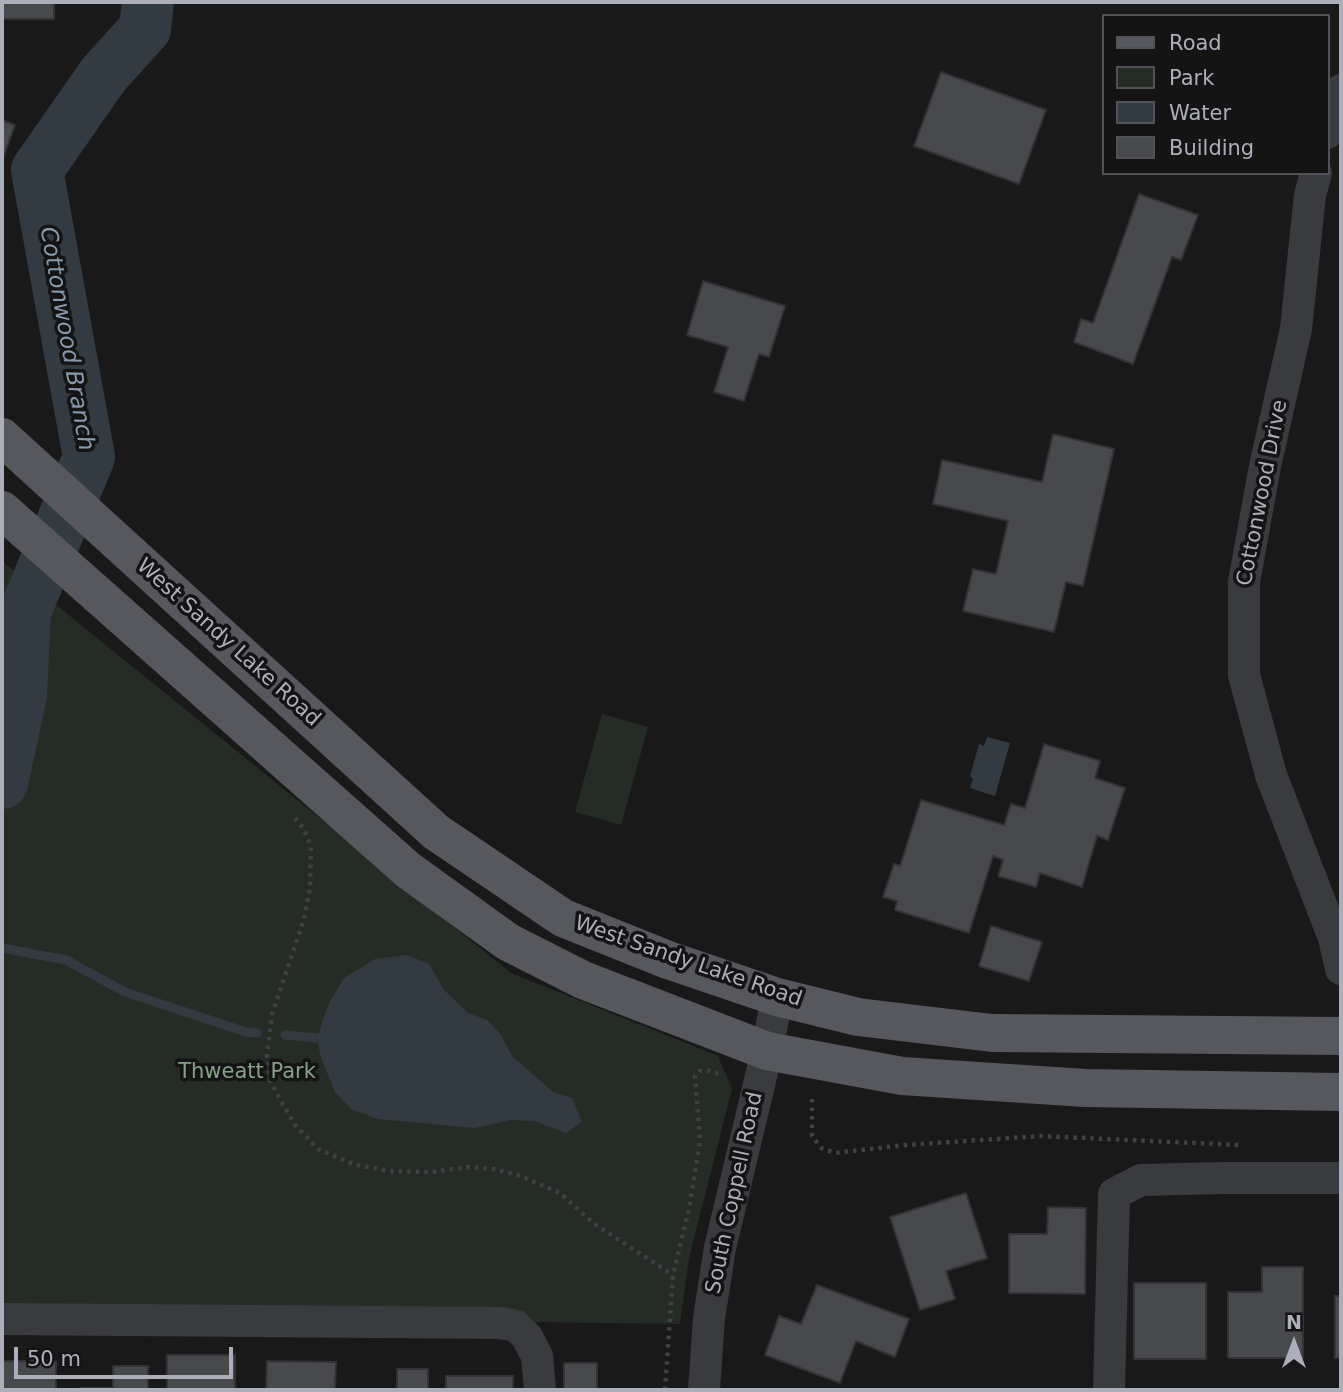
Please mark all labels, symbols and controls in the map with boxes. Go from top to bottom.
legend [1102,14,1329,175]
text: Road [1169,31,1222,55]
text: Park [1169,66,1214,90]
text: Water [1169,101,1231,125]
text: Building [1169,136,1254,160]
water label: Cottonwood Branch [33,225,99,453]
street label: Cottonwood Drive [1233,398,1293,588]
street label: West Sandy Lake Road [131,554,325,732]
street label: West Sandy Lake Road [571,911,805,1013]
park label: Thweatt Park [178,1060,316,1086]
street label: South Coppell Road [701,1090,769,1296]
north arrow [1259,1308,1329,1378]
text: N [1286,1311,1302,1333]
scale bar [18,1332,236,1376]
text: 50 m [27,1347,81,1371]

